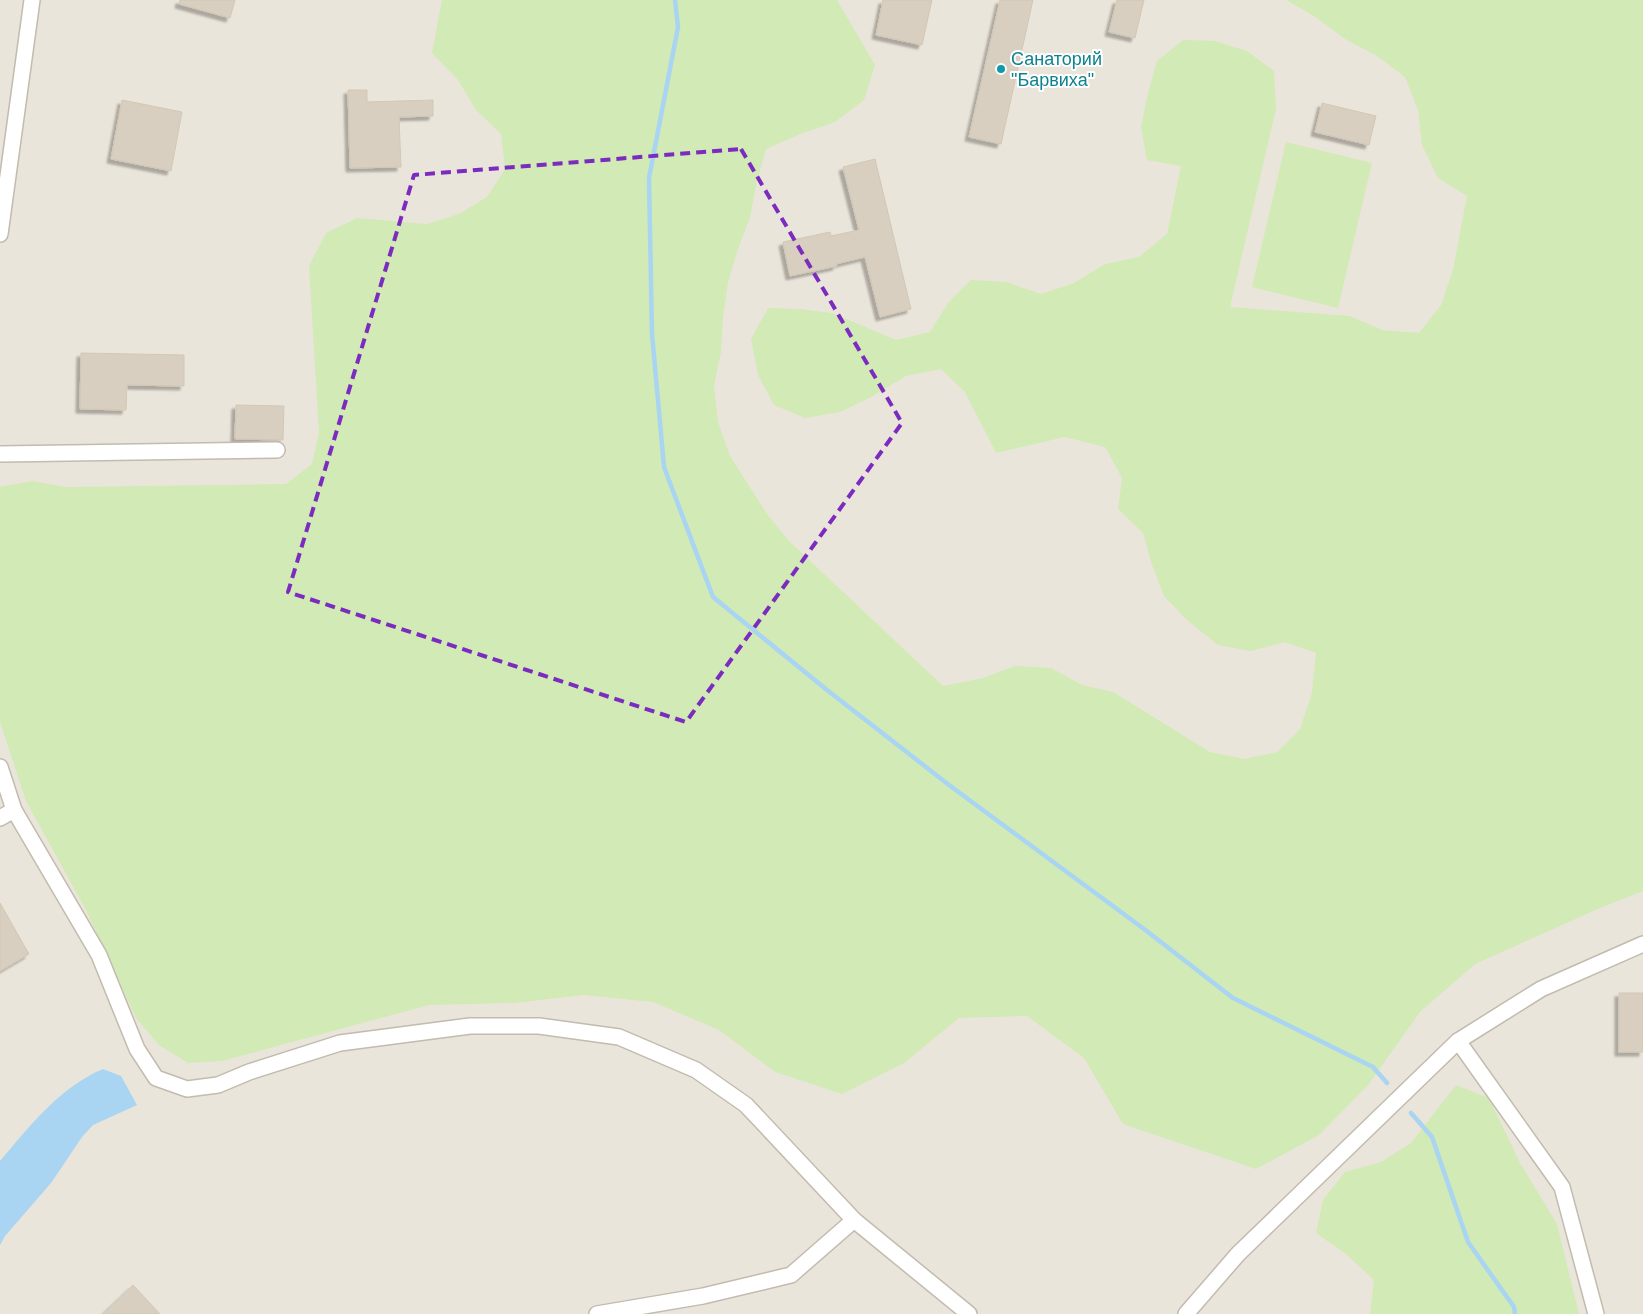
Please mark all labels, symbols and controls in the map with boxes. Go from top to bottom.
place label: Санаторий "Барвиха" [1011,49,1102,90]
marker: Санаторий "Барвиха" [995,63,1007,75]

